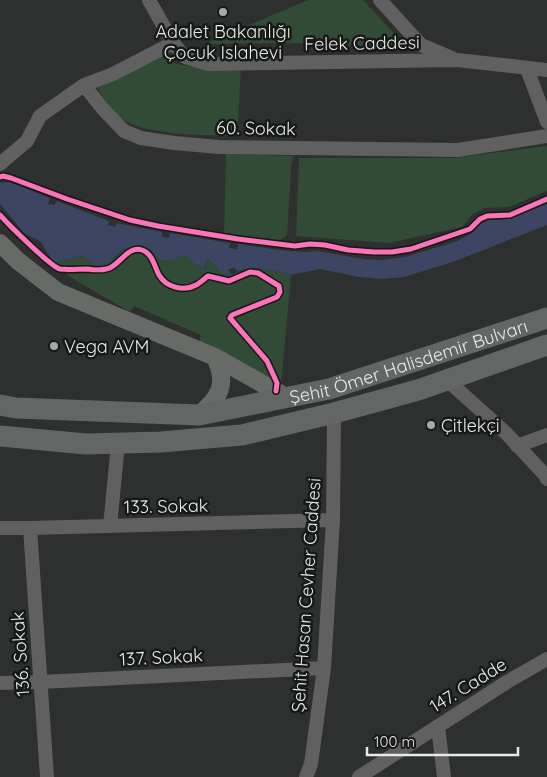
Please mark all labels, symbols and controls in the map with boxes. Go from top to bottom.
marker: Adalet Bakanlığı Çocuk Islahevi [217,6,229,18]
place label: Adalet Bakanlığı Çocuk Islahevi [155,20,291,64]
street label: Felek Caddesi [304,30,420,56]
street label: 60. Sokak [216,116,296,140]
street label: Şehit Ömer Halisdemir Bulvarı [287,314,530,408]
place label: Vega AVM [64,335,149,358]
marker: Vega AVM [48,340,60,352]
place label: Çitlekçi [441,414,500,437]
marker: Çitlekçi [425,419,437,431]
street label: Şehit Hasan Cevher Caddesi [286,477,326,713]
street label: 133. Sokak [123,494,209,518]
street label: 136. Sokak [6,611,34,697]
street label: 137. Sokak [119,643,203,671]
street label: 147. Cadde [425,652,511,718]
scale bar [367,724,518,756]
text: 100 m [374,732,415,751]

